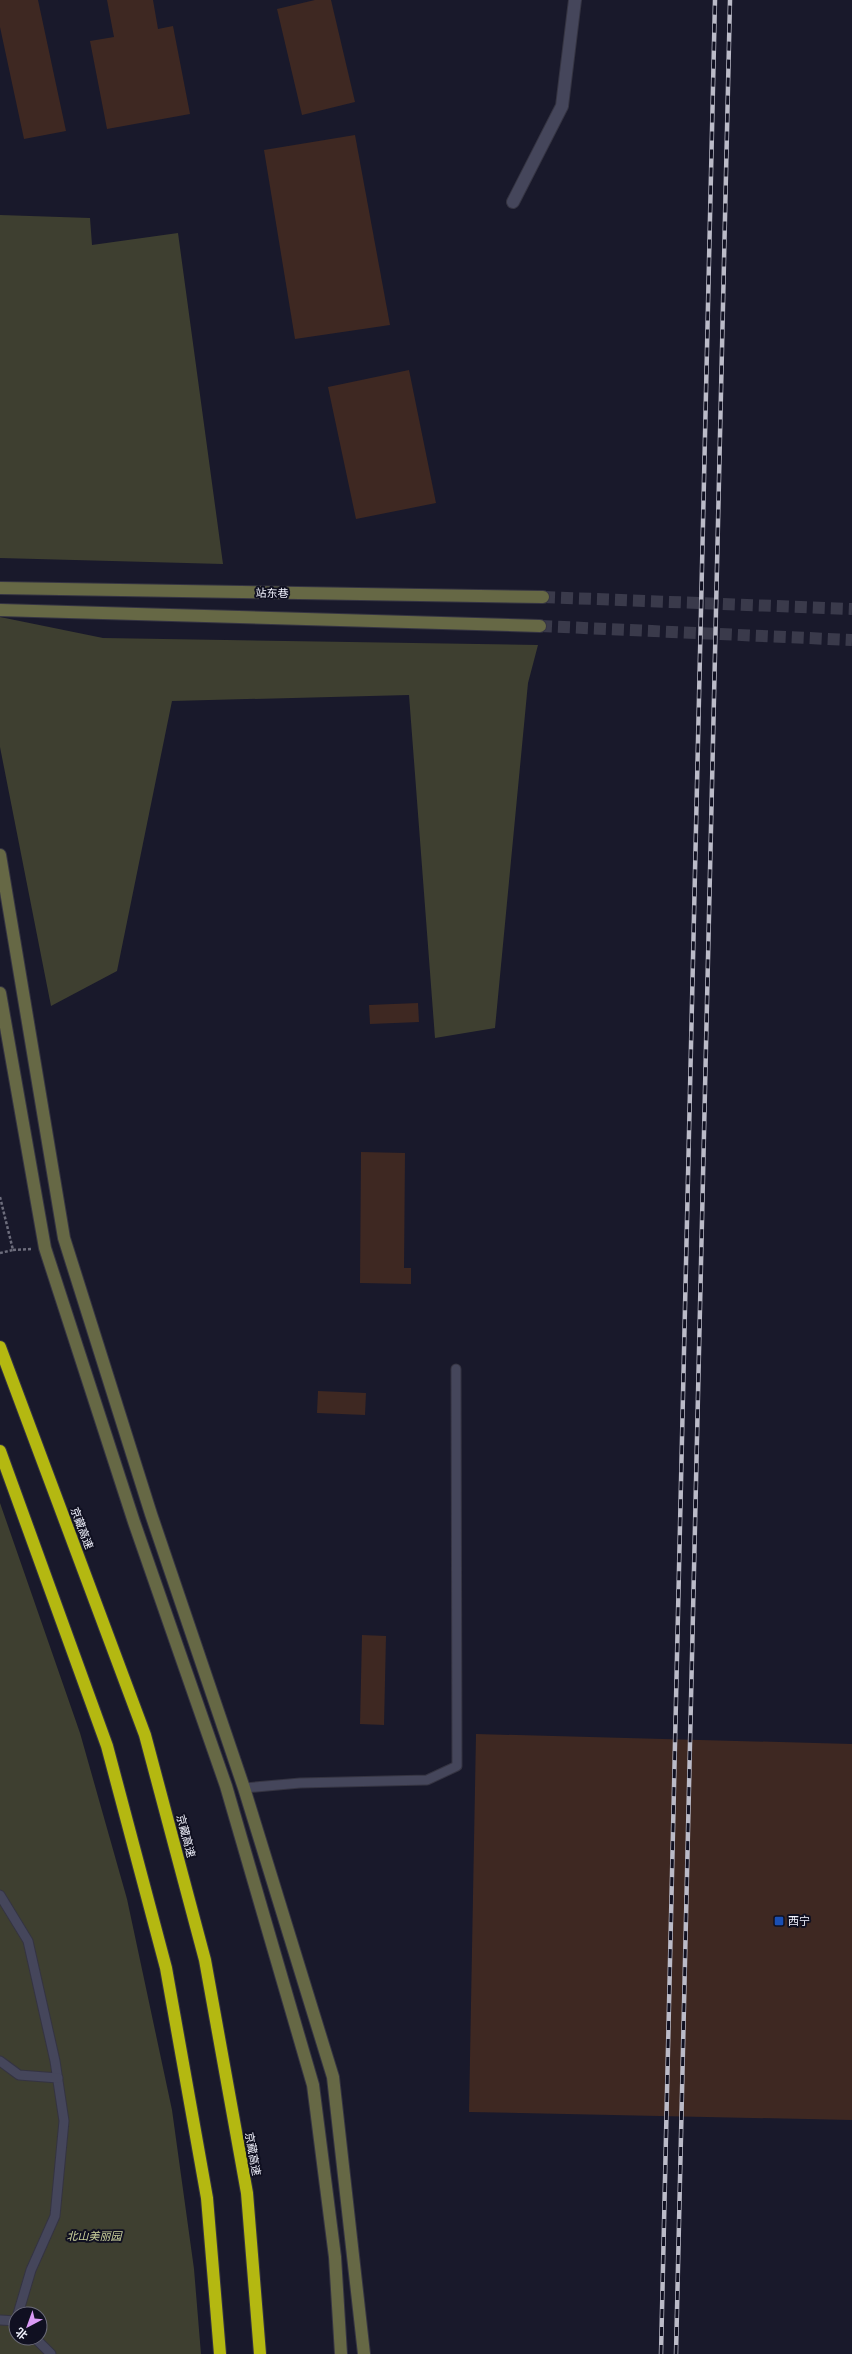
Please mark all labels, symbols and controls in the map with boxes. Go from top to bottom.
street label: 站东巷 [255,584,289,600]
street label: 京藏高速 [68,1504,98,1551]
street label: 京藏高速 [174,1812,200,1859]
place label: 西宁 [788,1912,810,1928]
marker: 西宁 [773,1915,785,1927]
street label: 京藏高速 [242,2131,266,2177]
park label: 北山美丽园 [67,2227,123,2243]
north arrow [8,2306,48,2346]
text: 北 [11,2325,30,2344]

